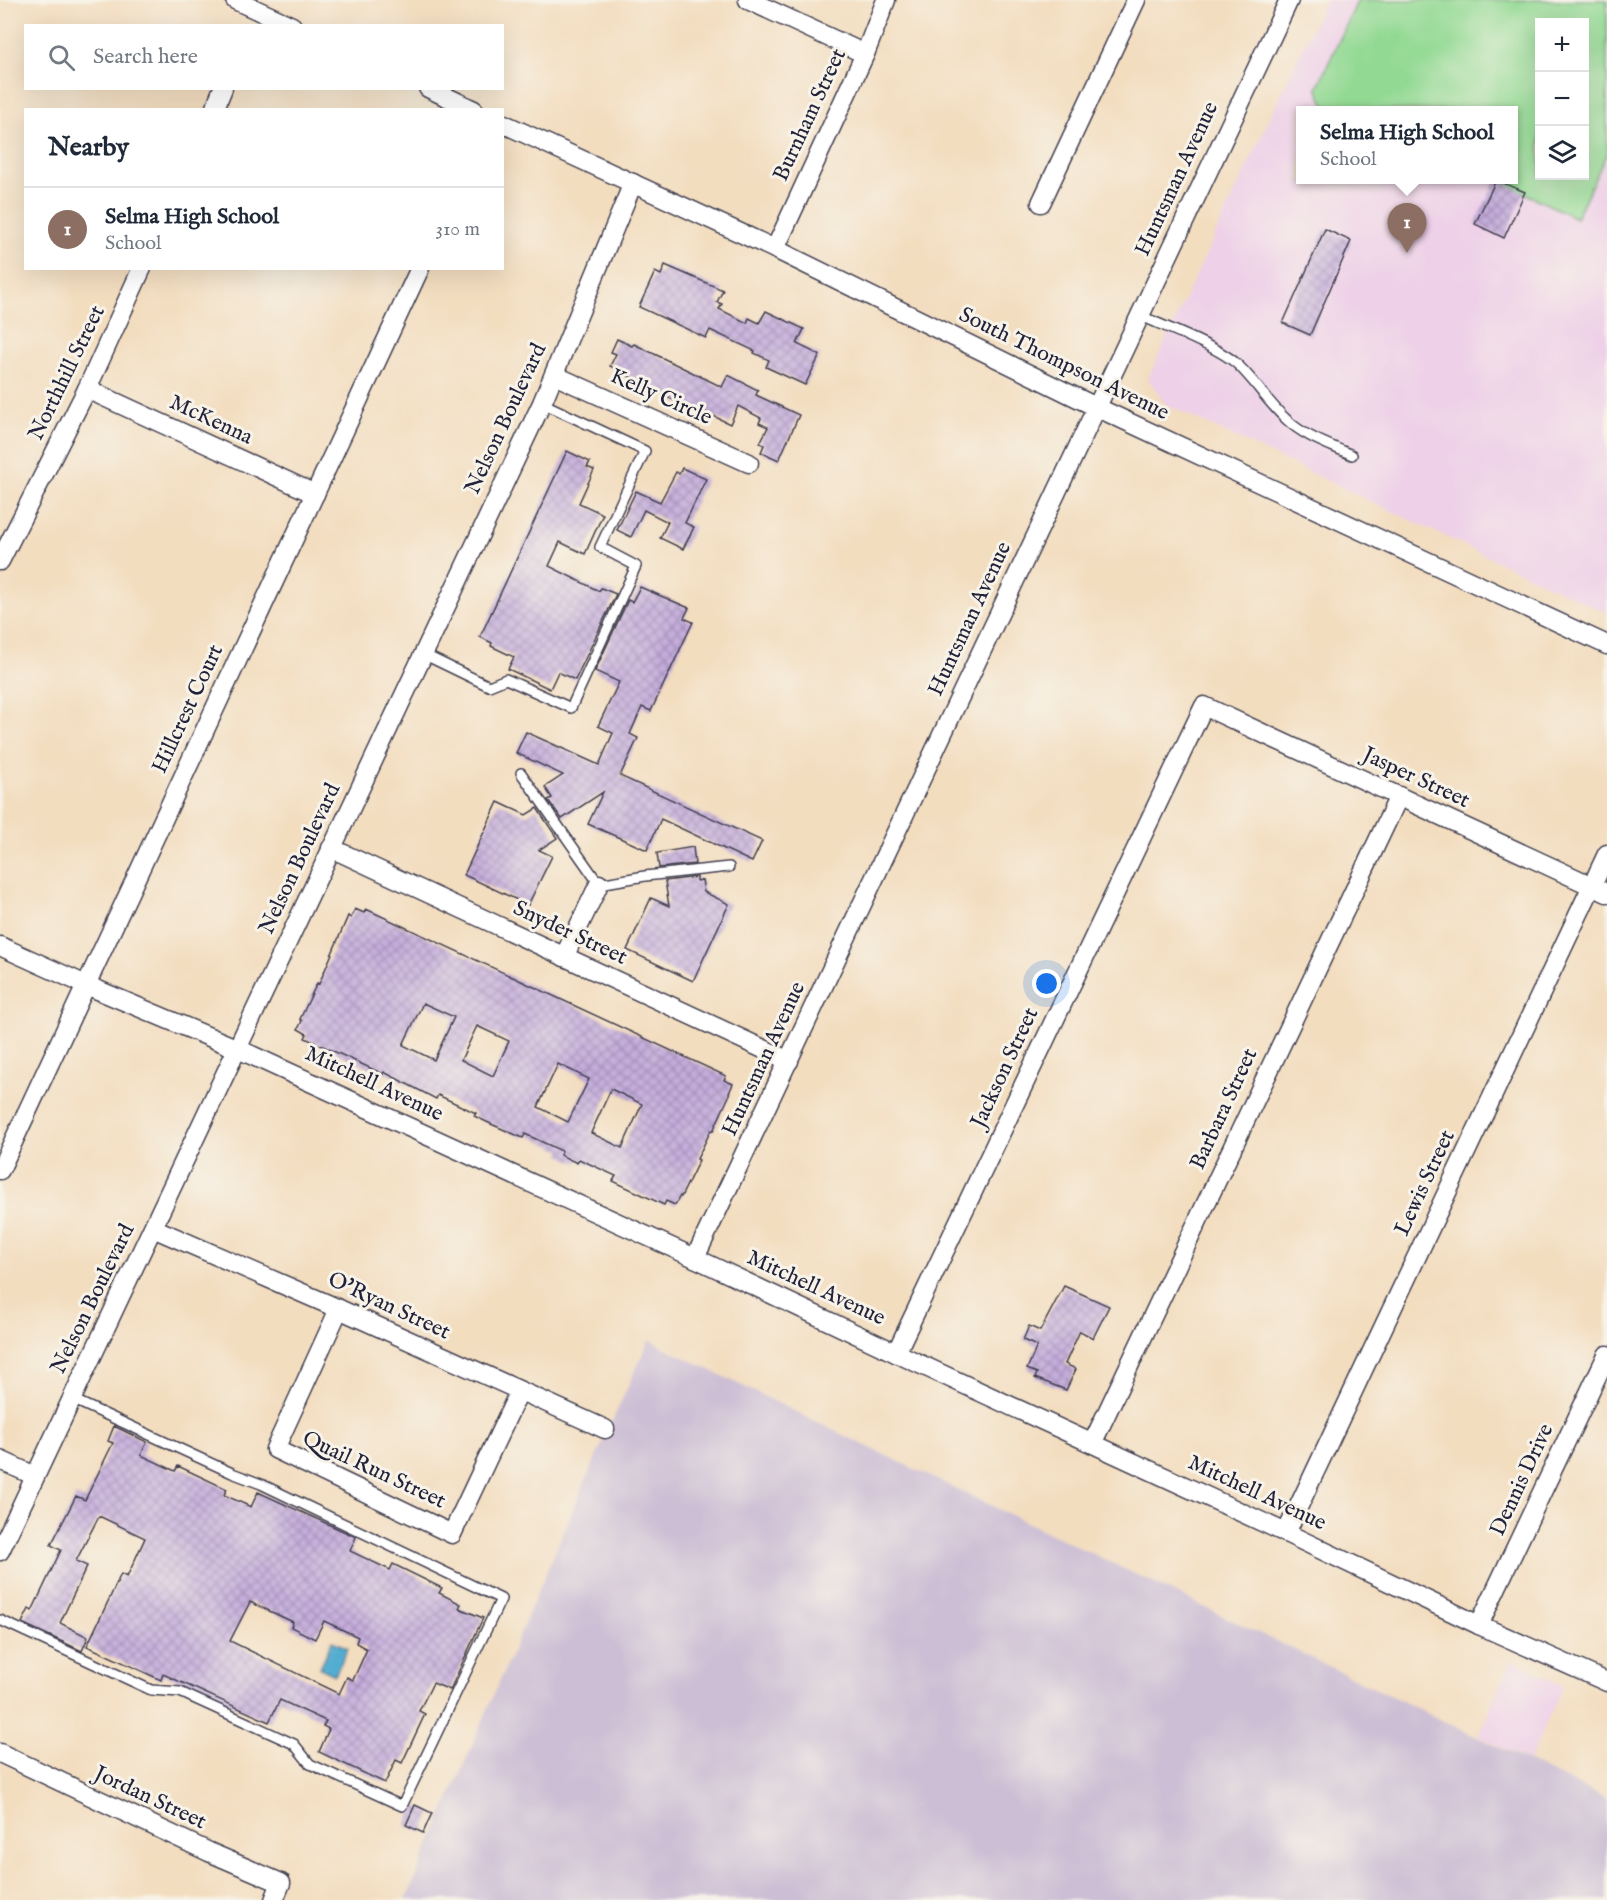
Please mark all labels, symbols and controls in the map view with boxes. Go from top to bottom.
map controls [1535,18,1589,180]
button: + [1535,18,1589,72]
search box [24,24,504,90]
icon: search [45,41,78,74]
text: Search here [93,43,198,71]
street label: Burnham Street [767,44,853,186]
button: − [1535,72,1589,126]
street label: Huntsman Avenue [1129,97,1225,261]
popup [1296,106,1518,184]
text: Selma High School [1320,119,1494,147]
button: layers [1535,126,1589,180]
text: Nearby [48,131,129,164]
text: School [1320,147,1376,172]
text: Selma High School [105,203,279,231]
pin: 1 [1388,204,1426,253]
text: 1 [64,217,71,242]
text: 310 m [436,217,480,242]
text: School [105,231,161,256]
street label: Northhill Street [22,301,112,445]
street label: South Thompson Avenue [954,301,1174,427]
street label: Nelson Boulevard [459,339,553,499]
street label: Kelly Circle [606,362,716,432]
street label: McKenna [165,389,258,452]
street label: Huntsman Avenue [922,537,1018,701]
street label: Hillcrest Court [146,640,230,778]
street label: Jasper Street [1355,740,1475,815]
street label: Nelson Boulevard [253,779,347,939]
street label: Snyder Street [509,894,632,972]
your location [1032,969,1061,998]
street label: Huntsman Avenue [716,977,812,1141]
street label: Jackson Street [964,1003,1045,1135]
street label: Mitchell Avenue [300,1040,448,1128]
street label: Barbara Street [1184,1044,1264,1174]
street label: Lewis Street [1388,1125,1462,1240]
street label: Nelson Boulevard [45,1219,142,1379]
street label: Mitchell Avenue [742,1244,890,1332]
street label: O'Ryan Street [323,1266,455,1347]
street label: Dennis Drive [1484,1419,1560,1541]
street label: Quail Run Street [298,1425,451,1516]
street label: Mitchell Avenue [1183,1449,1331,1537]
street label: Jordan Street [87,1759,211,1836]

